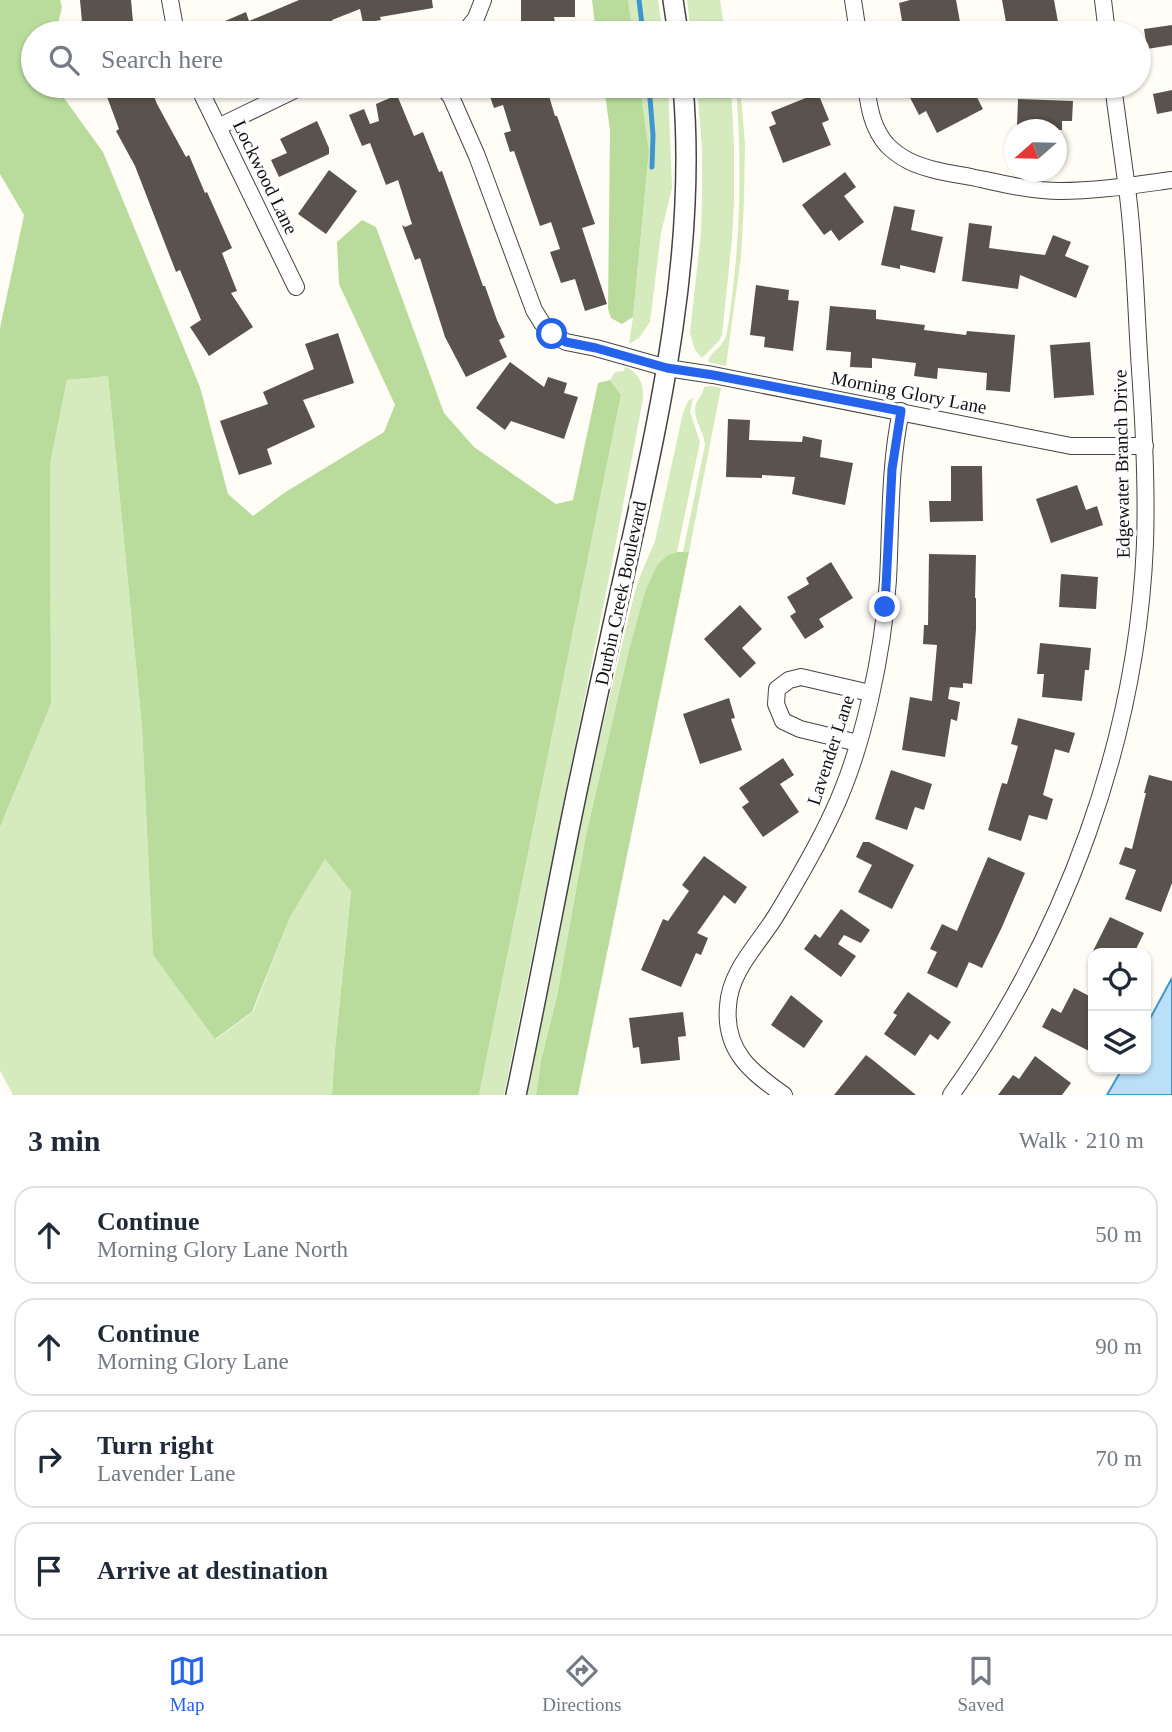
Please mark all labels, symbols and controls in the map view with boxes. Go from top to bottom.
search box [21,21,1151,98]
icon: search [45,41,83,79]
text: Search here [101,45,223,74]
street label: Lockwood Lane [229,117,302,238]
north arrow [1004,119,1067,182]
route start [536,318,567,349]
street label: Morning Glory Lane [829,367,989,418]
street label: Edgewater Branch Drive [1109,369,1134,559]
street label: Durbin Creek Boulevard [591,499,650,687]
route end [869,591,900,622]
street label: Lavender Lane [803,692,858,808]
map controls [1088,948,1151,1074]
button: locate [1088,948,1151,1011]
button: layers [1088,1011,1151,1074]
text: 3 min [28,1124,101,1157]
text: Walk · 210 m [1019,1128,1144,1153]
text: Continue [97,1207,200,1236]
icon: ahead [30,1216,68,1254]
text: 50 m [1095,1222,1142,1247]
text: Morning Glory Lane North [97,1237,348,1262]
text: Continue [97,1319,200,1348]
icon: ahead [30,1328,68,1366]
text: 90 m [1095,1334,1142,1359]
text: Morning Glory Lane [97,1349,289,1374]
text: Turn right [97,1431,214,1460]
icon: right [30,1440,68,1478]
text: 70 m [1095,1446,1142,1471]
text: Lavender Lane [97,1461,236,1486]
icon: arrive [30,1552,68,1590]
text: Arrive at destination [97,1556,328,1585]
tab: Map [168,1652,206,1716]
tab: Directions [542,1652,621,1716]
tab: Saved [957,1652,1004,1716]

